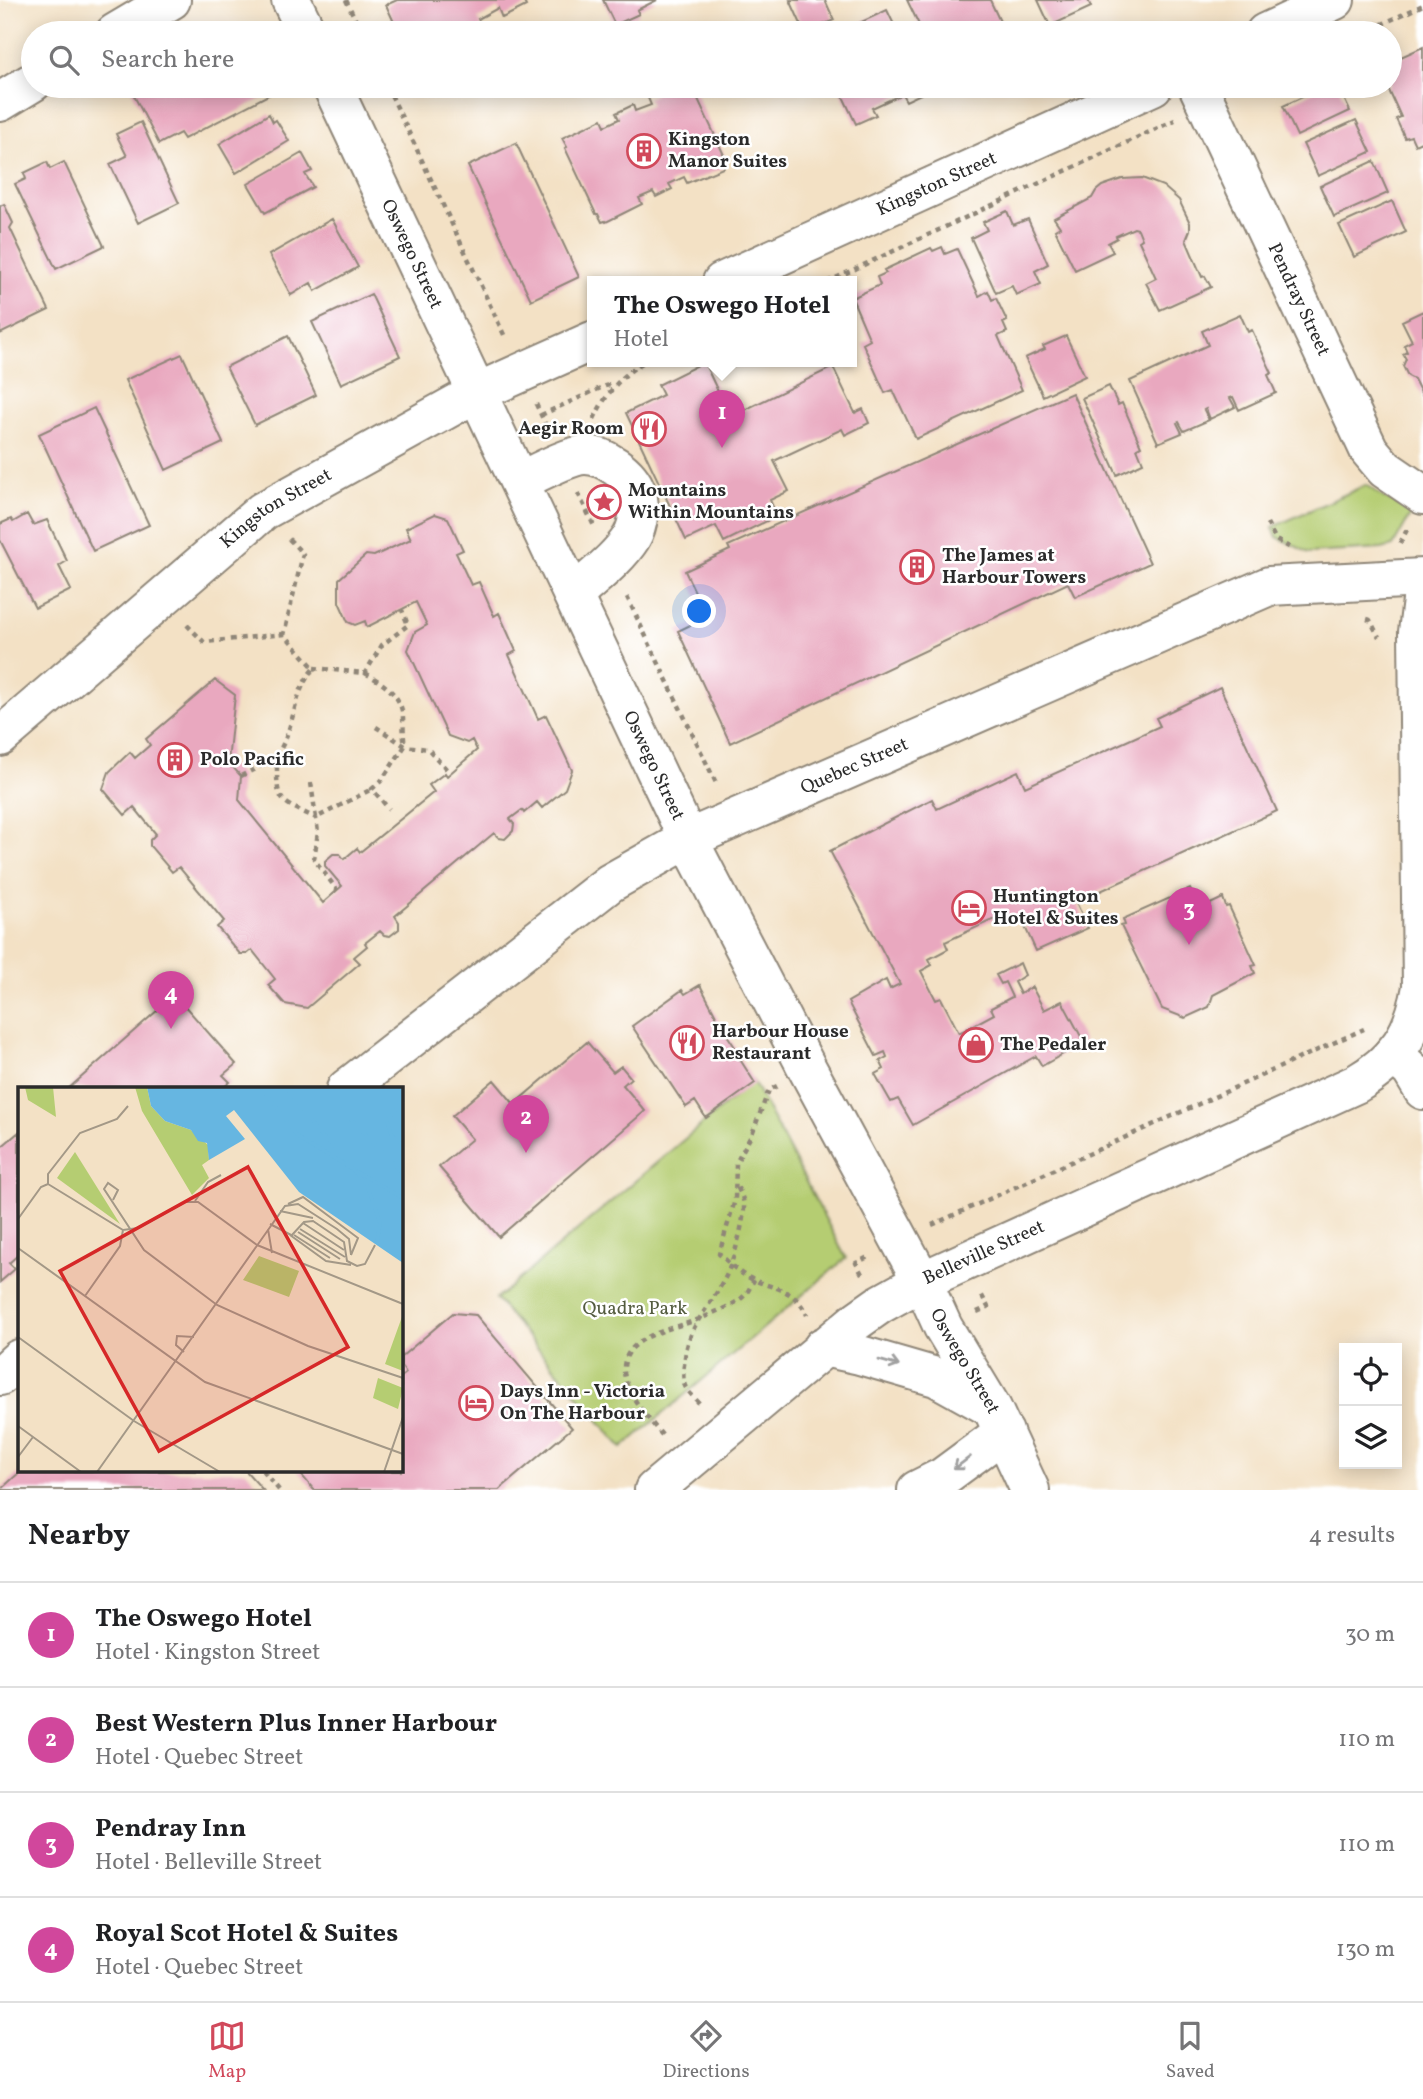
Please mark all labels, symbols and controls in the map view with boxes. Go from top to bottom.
search box [21,21,1402,98]
icon: search [45,41,83,79]
text: Search here [101,42,234,78]
place label: Kingston Manor Suites [668,127,787,175]
building icon: Kingston Manor Suites [625,132,663,170]
street label: Kingston Street [873,146,1001,223]
street label: Oswego Street [374,195,449,314]
street label: Pendray Street [1261,239,1336,361]
popup [587,276,857,367]
text: The Oswego Hotel [614,288,830,324]
text: Hotel [614,324,669,356]
pin: 1 [699,390,745,448]
restaurant icon: Aegir Room [630,410,668,448]
place label: Aegir Room [518,416,624,442]
street label: Kingston Street [215,462,337,555]
place label: Mountains Within Mountains [628,478,794,526]
place icon: Mountains Within Mountains [585,483,623,521]
place label: The James at Harbour Towers [942,543,1086,591]
building icon: The James at Harbour Towers [898,548,936,586]
your location [682,594,716,628]
street label: Oswego Street [616,707,691,825]
street label: Quebec Street [796,731,913,801]
building icon: Polo Pacific [156,741,194,779]
place label: Polo Pacific [200,747,304,773]
place label: Huntington Hotel & Suites [993,884,1119,932]
pin: 3 [1166,887,1212,945]
hotel icon: Huntington Hotel & Suites [950,889,988,927]
pin: 4 [148,971,194,1029]
place label: Harbour House Restaurant [712,1019,849,1067]
restaurant icon: Harbour House Restaurant [668,1024,706,1062]
shop icon: The Pedaler [957,1026,995,1064]
place label: The Pedaler [1000,1032,1106,1058]
inset map [18,1087,402,1472]
pin: 2 [503,1095,549,1153]
street label: Belleville Street [919,1214,1049,1292]
park label: Quadra Park [583,1296,687,1322]
street label: Oswego Street [923,1304,1006,1418]
map controls [1339,1343,1402,1469]
button: locate [1339,1343,1402,1406]
one-way arrow [878,1358,900,1371]
place label: Days Inn - Victoria On The Harbour [500,1379,665,1427]
hotel icon: Days Inn - Victoria On The Harbour [457,1384,495,1422]
button: layers [1339,1406,1402,1469]
one-way arrow [953,1456,972,1470]
text: Nearby [28,1515,130,1557]
text: 4 results [1309,1520,1395,1552]
text: The Oswego Hotel [95,1601,312,1637]
text: 1 [46,1619,56,1651]
text: 30 m [1345,1619,1395,1651]
text: Hotel · Kingston Street [95,1637,320,1669]
text: Best Western Plus Inner Harbour [95,1706,497,1742]
text: 2 [45,1724,57,1756]
text: 110 m [1338,1724,1395,1756]
text: Hotel · Quebec Street [95,1742,303,1774]
text: Pendray Inn [95,1811,246,1847]
text: 3 [45,1829,57,1861]
text: 110 m [1338,1829,1395,1861]
text: Hotel · Belleville Street [95,1847,322,1879]
text: Royal Scot Hotel & Suites [95,1916,398,1952]
text: 4 [44,1934,58,1966]
text: 130 m [1336,1934,1395,1966]
text: Hotel · Quebec Street [95,1952,303,1984]
tab: Map [208,2017,246,2085]
tab: Directions [663,2017,750,2085]
tab: Saved [1166,2017,1215,2085]

